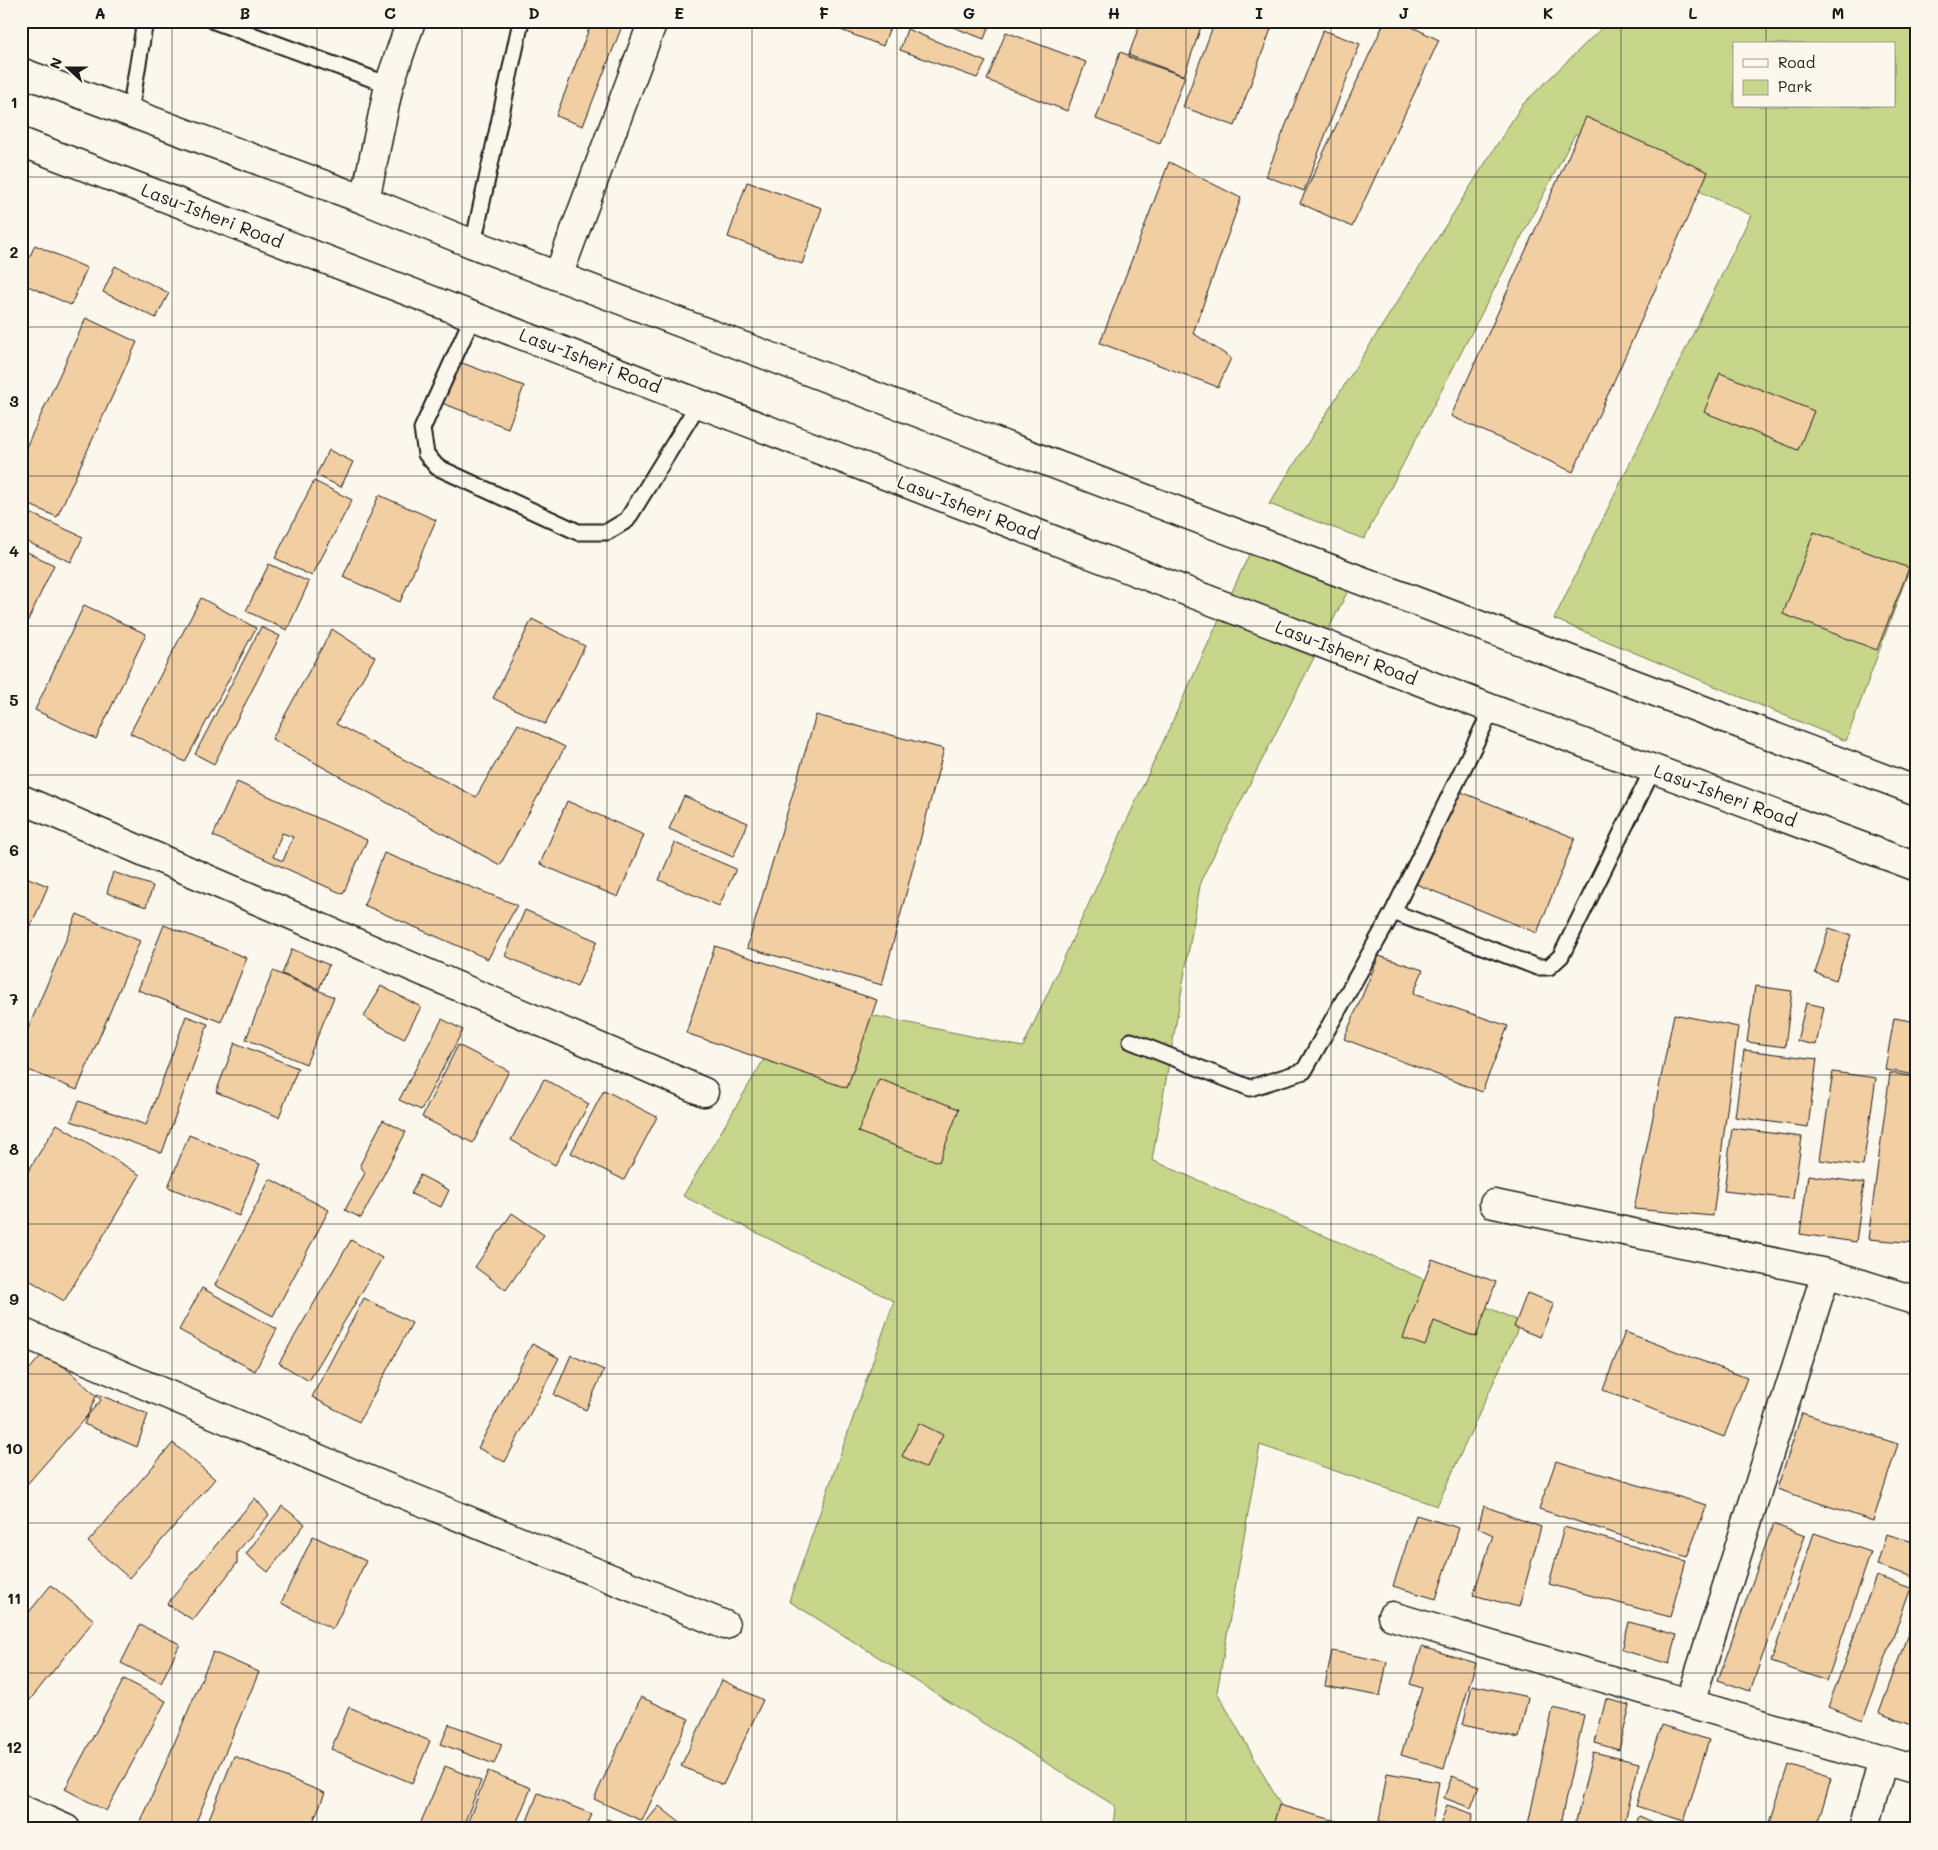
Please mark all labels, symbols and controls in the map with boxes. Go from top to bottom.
text: A [94,2,106,23]
text: B [240,2,250,23]
text: C [384,2,396,23]
text: D [528,2,540,23]
text: E [674,2,684,23]
text: F [819,2,829,23]
text: G [963,2,975,23]
text: H [1108,2,1120,23]
text: I [1255,2,1263,23]
text: J [1399,2,1409,23]
text: K [1543,2,1553,23]
text: L [1688,2,1698,23]
text: M [1832,2,1844,23]
north arrow [42,42,92,92]
legend [1733,42,1896,108]
text: Road [1778,52,1815,72]
text: N [45,55,66,72]
text: Park [1778,76,1812,96]
text: 1 [10,91,18,112]
street label: Lasu-Isheri Road [138,177,287,253]
text: 2 [10,241,19,262]
street label: Lasu-Isheri Road [516,322,665,398]
text: 3 [9,390,19,411]
street label: Lasu-Isheri Road [894,469,1043,545]
text: 4 [9,540,19,561]
street label: Lasu-Isheri Road [1272,614,1421,690]
text: 5 [9,689,19,710]
street label: Lasu-Isheri Road [1651,758,1800,832]
text: 6 [9,839,19,860]
text: 7 [10,988,19,1009]
text: 8 [9,1138,19,1159]
text: 9 [9,1288,19,1309]
text: 10 [5,1437,23,1458]
text: 11 [7,1587,21,1608]
text: 12 [6,1736,22,1757]

